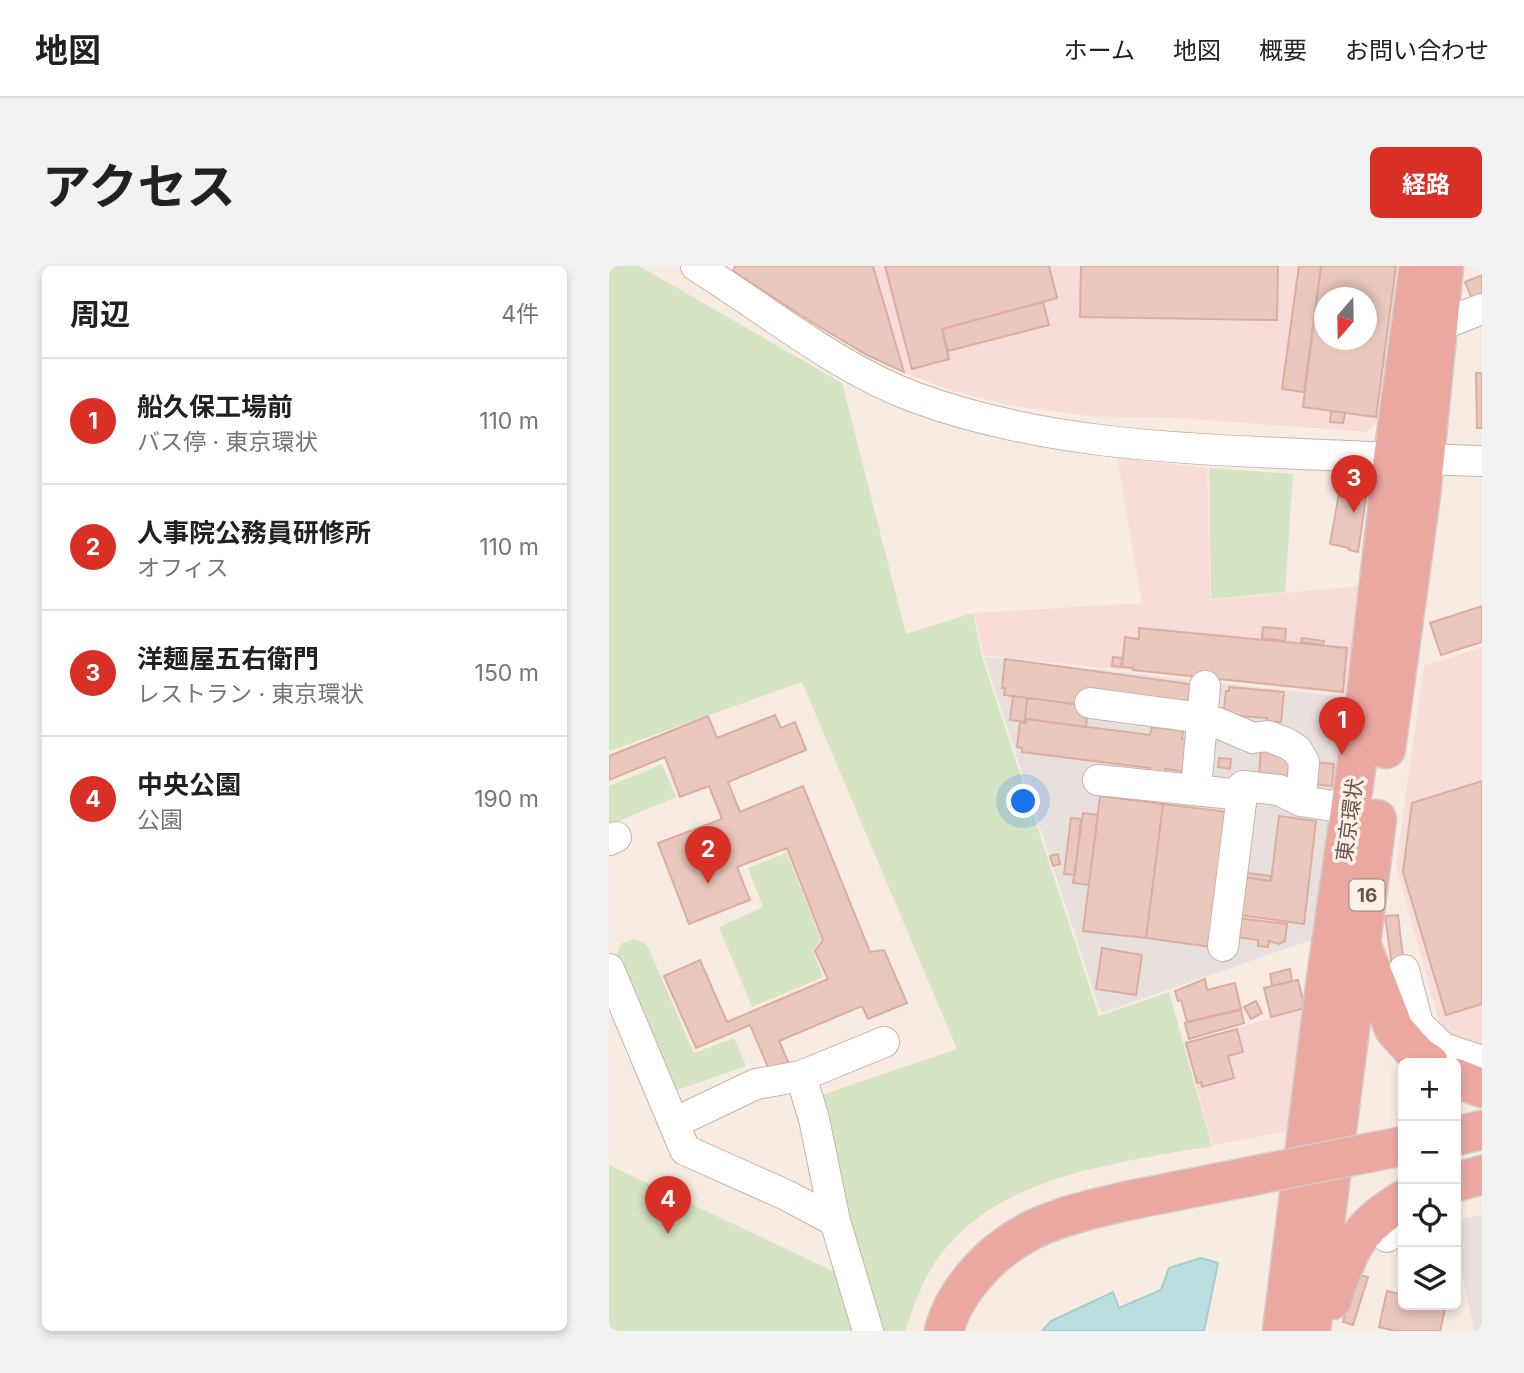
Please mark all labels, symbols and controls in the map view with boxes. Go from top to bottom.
text: 地図 [35,30,101,70]
text: ホーム [1064,36,1135,65]
text: 地図 [1173,36,1221,65]
text: 概要 [1259,36,1307,65]
text: お問い合わせ [1345,36,1489,65]
button: 経路 [1370,147,1482,218]
text: アクセス [42,157,236,216]
north arrow [1314,287,1377,350]
text: 周辺 [70,296,130,332]
text: 4件 [501,300,539,328]
text: 船久保工場前 [137,391,293,422]
text: 1 [88,407,98,435]
text: 110 m [479,407,539,435]
text: バス停 · 東京環状 [137,428,318,456]
pin: 3 [1331,455,1377,513]
text: 人事院公務員研修所 [137,517,371,548]
text: 2 [86,533,100,561]
text: 110 m [479,533,539,561]
text: オフィス [137,554,229,582]
text: 洋麺屋五右衛門 [137,643,319,674]
text: 3 [86,659,100,687]
text: 150 m [475,659,539,687]
text: レストラン · 東京環状 [137,680,364,708]
pin: 1 [1319,697,1365,755]
text: 中央公園 [137,769,241,800]
street label: 東京環状 [1331,777,1368,863]
your location [1006,784,1040,818]
text: 4 [85,785,101,813]
text: 190 m [474,785,539,813]
text: 公園 [137,806,183,834]
pin: 2 [685,826,731,884]
road number: 16 [1349,880,1385,910]
map controls [1398,1058,1461,1310]
button: + [1398,1058,1461,1121]
button: − [1398,1121,1461,1184]
pin: 4 [645,1176,691,1234]
button: locate [1398,1184,1461,1247]
button: layers [1398,1247,1461,1310]

